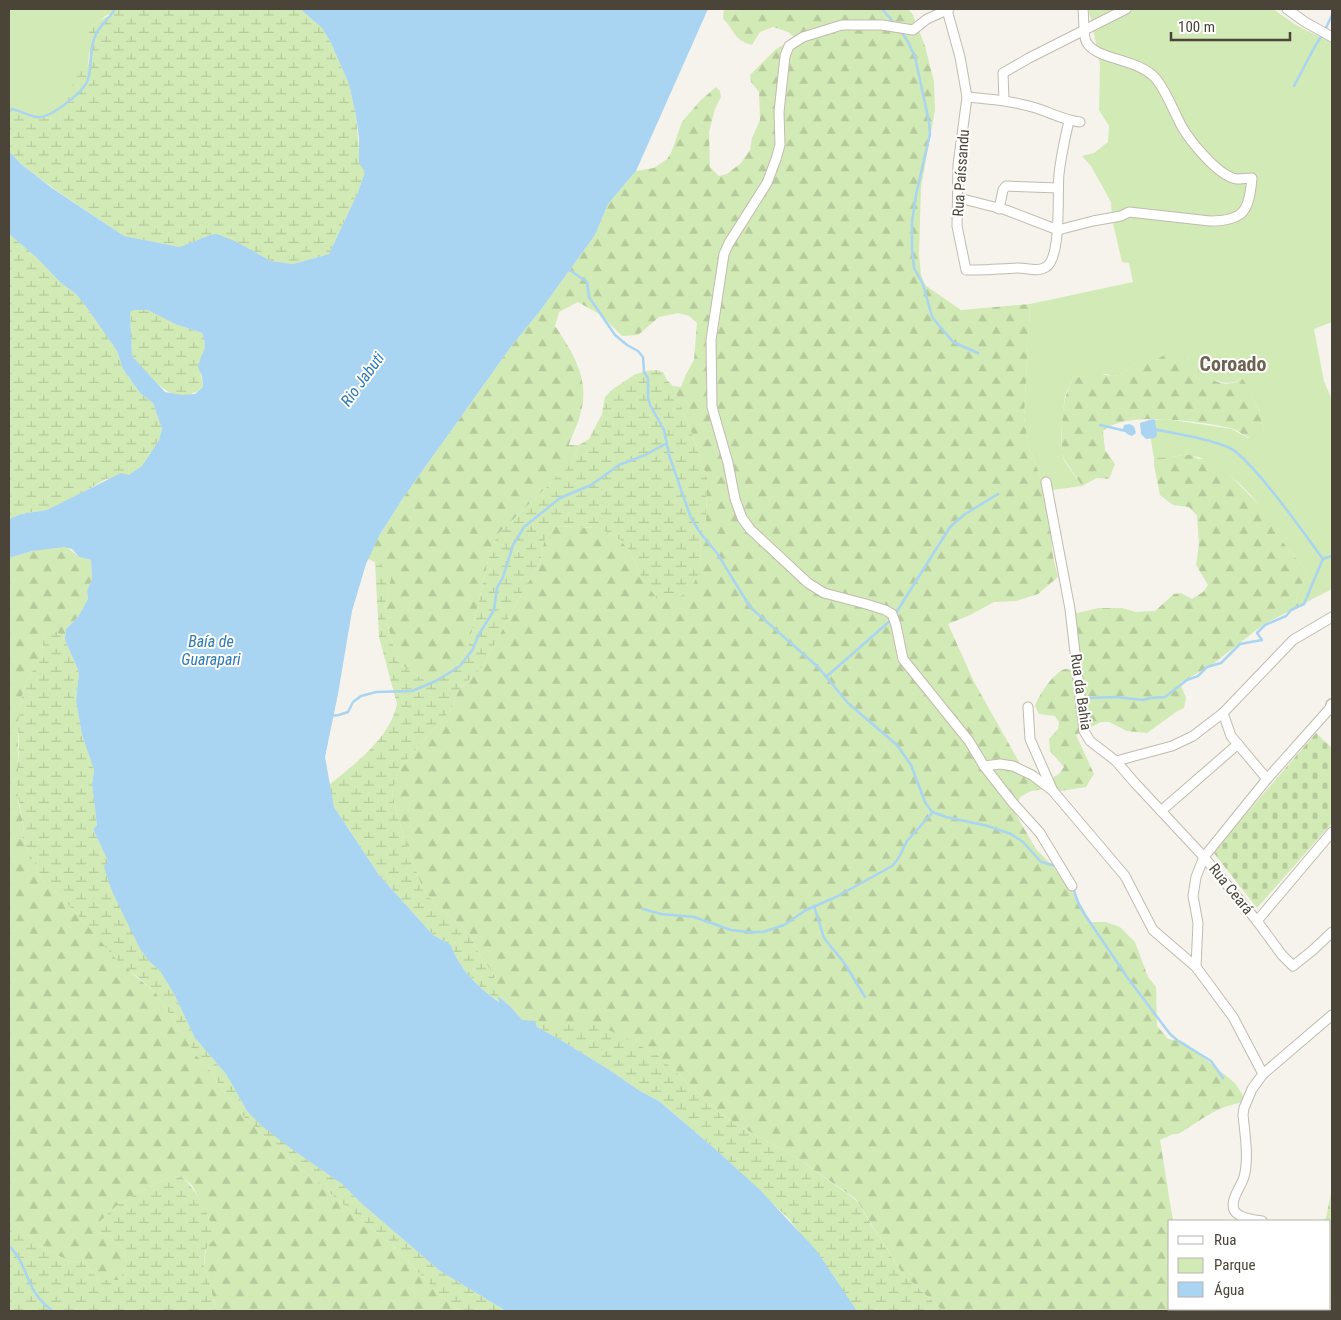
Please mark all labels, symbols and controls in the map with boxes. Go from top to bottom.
scale bar [1171,10,1290,42]
text: 100 m [1178,18,1215,36]
street label: Rua Paíssandu [949,129,973,217]
water label: Rio Jabuti [337,348,388,410]
district label: Coroado [1200,352,1266,376]
water label: Baía de Guarapari [181,632,241,669]
street label: Rua da Bahia [1067,653,1095,731]
street label: Rua Ceará [1205,860,1257,918]
legend [1168,1220,1331,1310]
text: Rua [1214,1231,1236,1249]
text: Parque [1214,1256,1256,1274]
text: Água [1214,1281,1244,1299]

